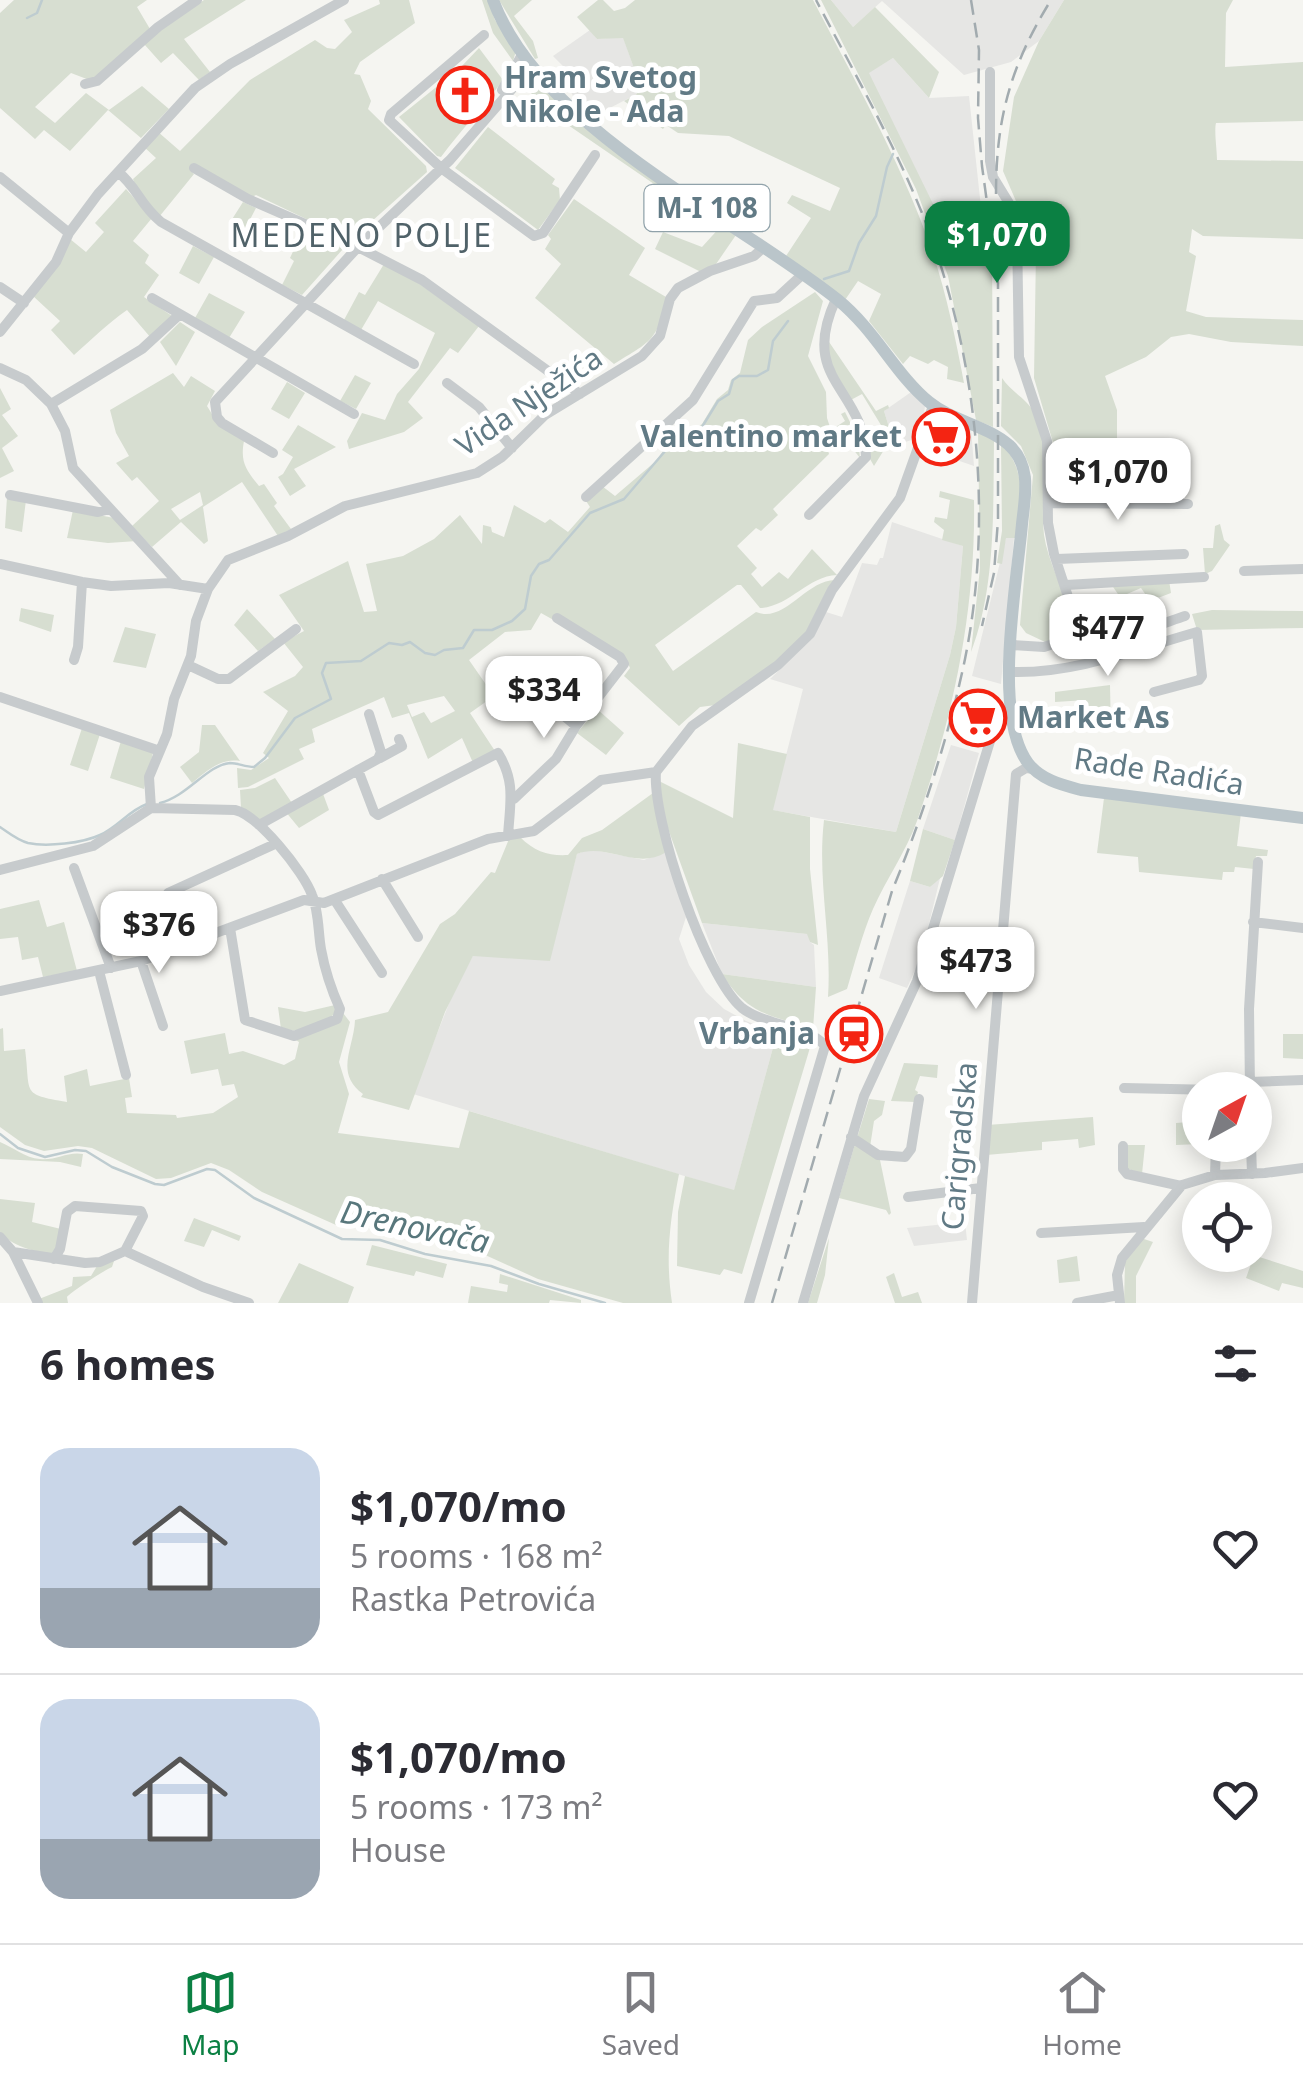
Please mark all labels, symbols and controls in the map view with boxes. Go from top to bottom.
place label: Hram Svetog Nikole - Ada [504,56,697,131]
church icon: Hram Svetog Nikole - Ada [435,65,495,125]
road number: M-I 108 [644,185,770,231]
pin: $1,070 [916,201,1078,286]
text: $1,070 [947,212,1047,255]
district label: MEDENO POLJE [230,213,494,256]
street label: Vida Nježića [447,336,610,465]
supermarket icon: Valentino market [911,407,971,467]
place label: Valentino market [641,415,902,456]
pin: $1,070 [1037,438,1199,523]
text: $1,070 [1068,449,1168,492]
pin: $477 [1049,594,1167,679]
text: $477 [1071,605,1145,648]
pin: $334 [485,656,603,741]
text: $334 [507,667,581,710]
supermarket icon: Market As [948,688,1008,748]
place label: Market As [1017,696,1170,737]
street label: Rade Radića [1071,737,1247,804]
pin: $376 [100,891,218,976]
text: $376 [122,902,196,945]
pin: $473 [917,927,1035,1012]
text: $473 [939,938,1013,981]
station icon: Vrbanja [824,1004,884,1064]
place label: Vrbanja [699,1012,815,1053]
street label: Carigradska [931,1060,986,1232]
north arrow [1182,1072,1272,1162]
map controls [1182,1072,1272,1272]
button: locate [1182,1182,1272,1272]
water label: Drenovača [337,1189,494,1262]
text: 6 homes [40,1335,216,1392]
icon: filters [1208,1336,1263,1391]
text: $1,070/mo [350,1477,567,1534]
icon: home [120,1488,240,1608]
icon: heart [1208,1521,1263,1576]
text: 5 rooms · 168 m² [350,1534,603,1577]
text: Rastka Petrovića [350,1577,596,1620]
text: $1,070/mo [350,1728,567,1785]
icon: home [120,1739,240,1859]
icon: heart [1208,1772,1263,1827]
text: 5 rooms · 173 m² [350,1785,603,1828]
text: House [350,1828,446,1871]
tab: Map [181,1965,239,2063]
tab: Saved [602,1965,680,2063]
tab: Home [1042,1965,1122,2063]

